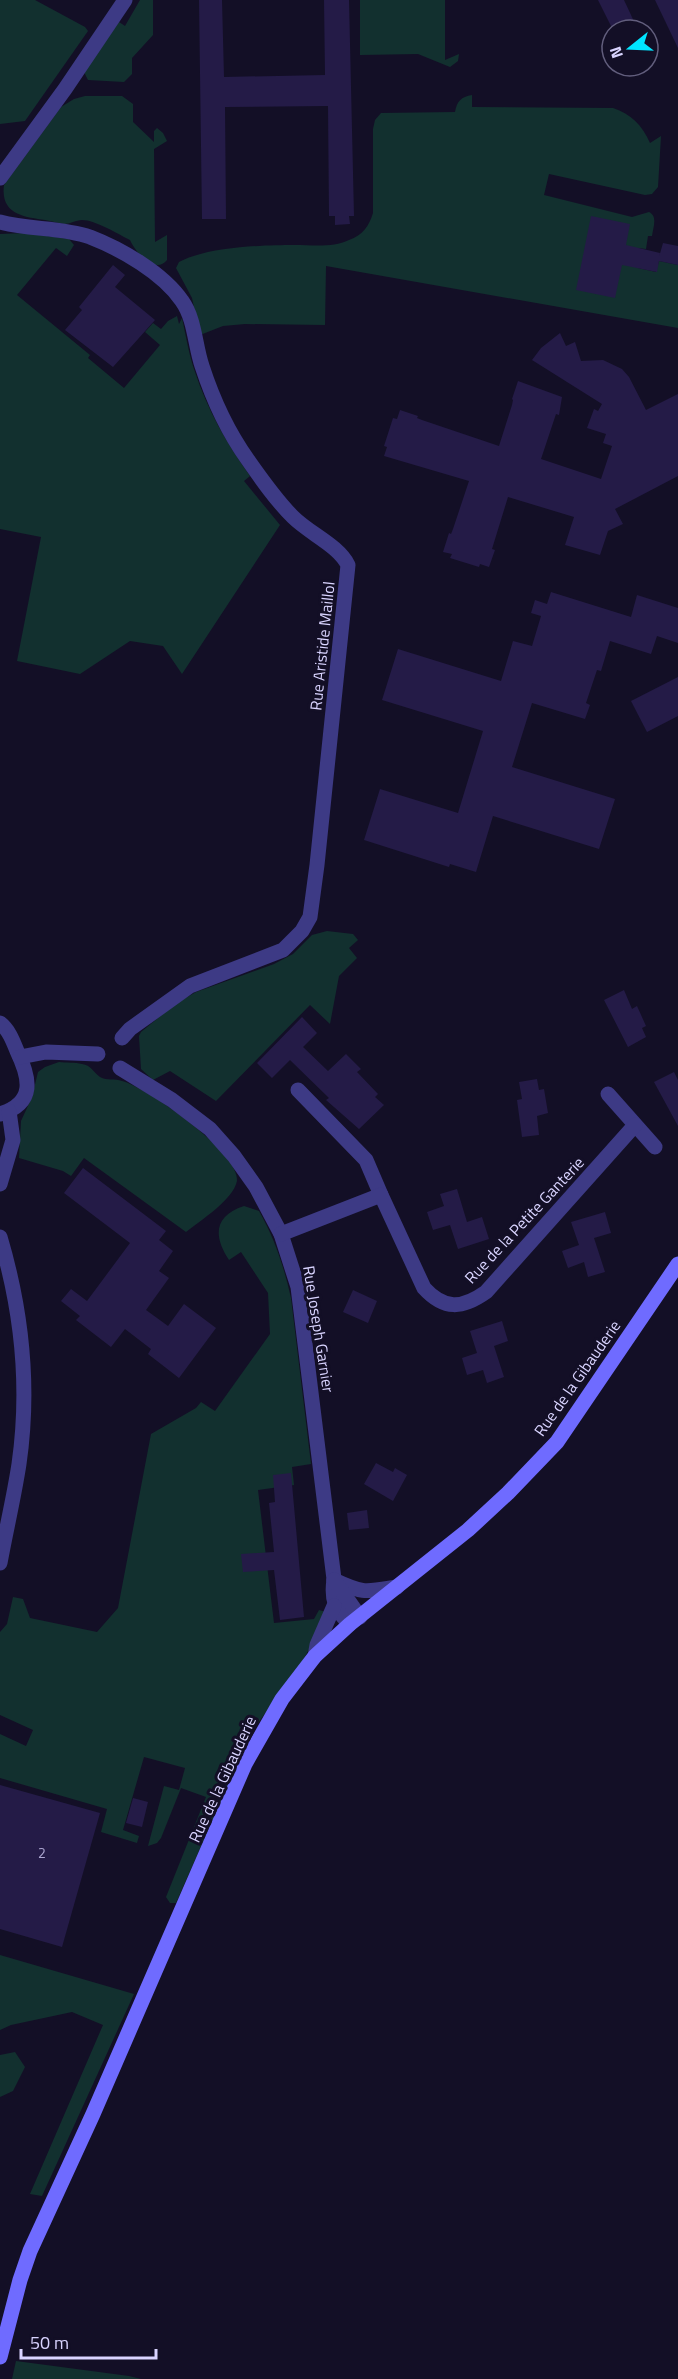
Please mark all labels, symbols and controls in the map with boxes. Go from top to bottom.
north arrow [600,18,660,78]
text: N [603,44,629,62]
street label: Rue Aristide Maillol [303,580,341,712]
street label: Rue de la Petite Ganterie [459,1151,589,1289]
street label: Rue Joseph Garnier [297,1264,341,1395]
street label: Rue de la Gibauderie [528,1315,626,1441]
street label: Rue de la Gibauderie [182,1712,262,1846]
house number: 2 [38,1842,46,1863]
scale bar [21,2322,156,2360]
text: 50 m [30,2329,69,2356]

